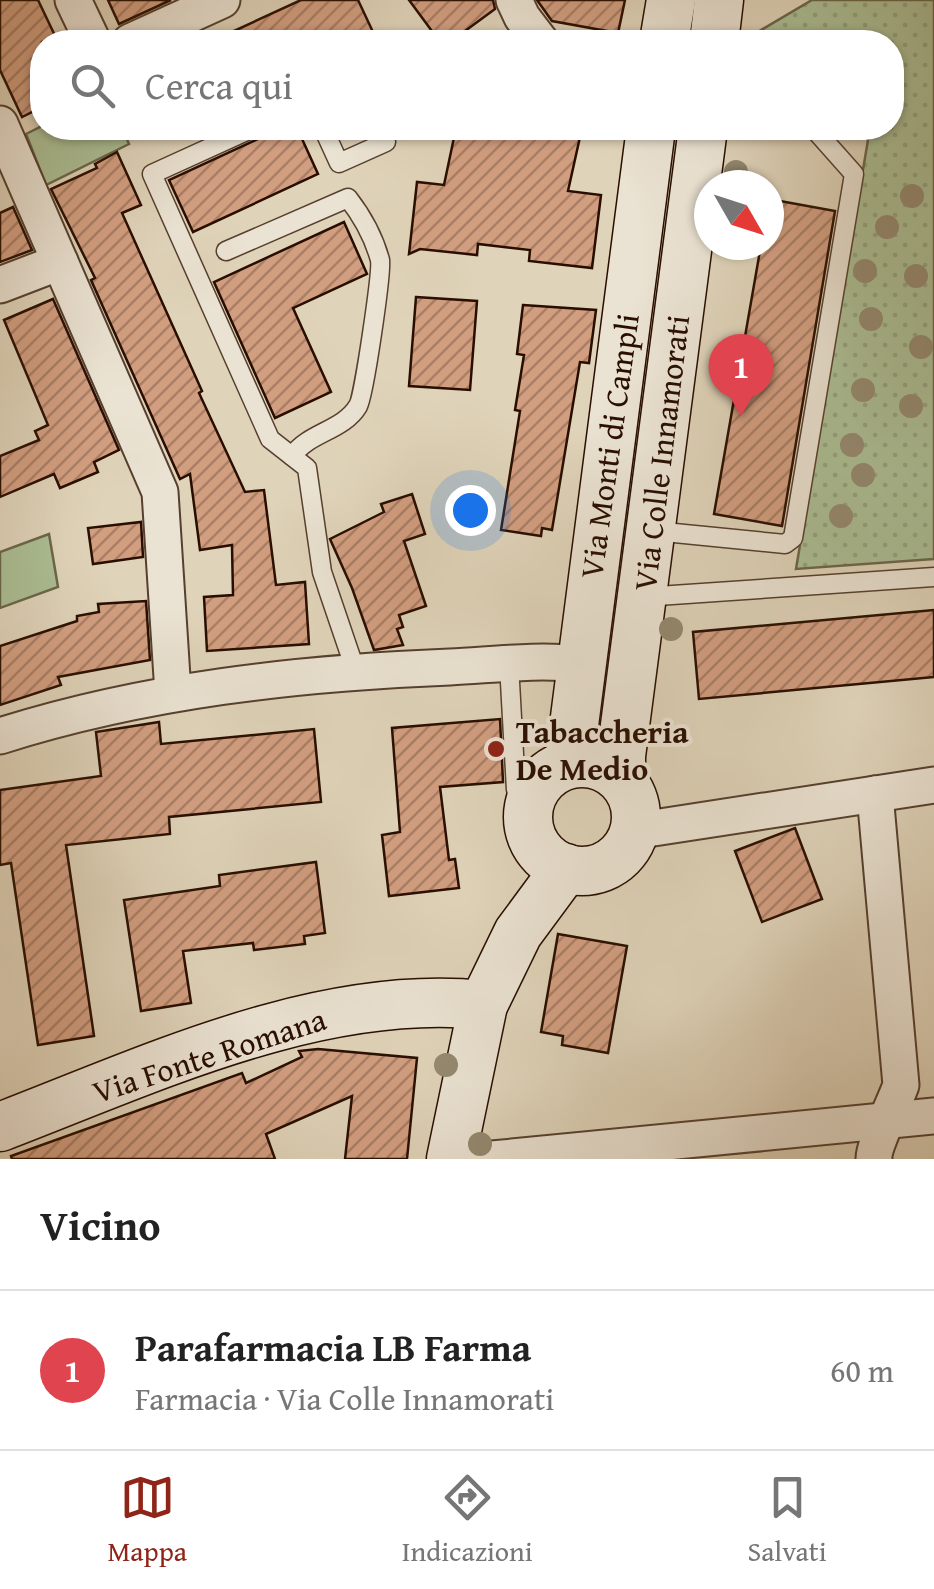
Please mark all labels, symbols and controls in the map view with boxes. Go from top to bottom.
search box [30,30,904,140]
text: Cerca qui [145,57,293,113]
icon: search [65,58,120,113]
north arrow [694,170,784,260]
street label: Via Monti di Campli [567,311,651,581]
street label: Via Colle Innamorati [621,312,701,594]
pin: 1 [708,334,774,416]
your location [445,485,496,536]
place label: Tabaccheria De Medio [516,708,689,792]
marker: Tabaccheria De Medio [485,738,507,760]
street label: Via Fonte Romana [86,995,332,1115]
text: Vicino [40,1194,161,1255]
text: Parafarmacia LB Farma [135,1319,531,1375]
text: 1 [64,1347,81,1394]
text: 60 m [830,1347,894,1394]
text: Farmacia · Via Colle Innamorati [135,1375,554,1422]
tab: Mappa [107,1470,187,1571]
tab: Indicazioni [402,1470,533,1571]
tab: Salvati [747,1470,827,1571]

